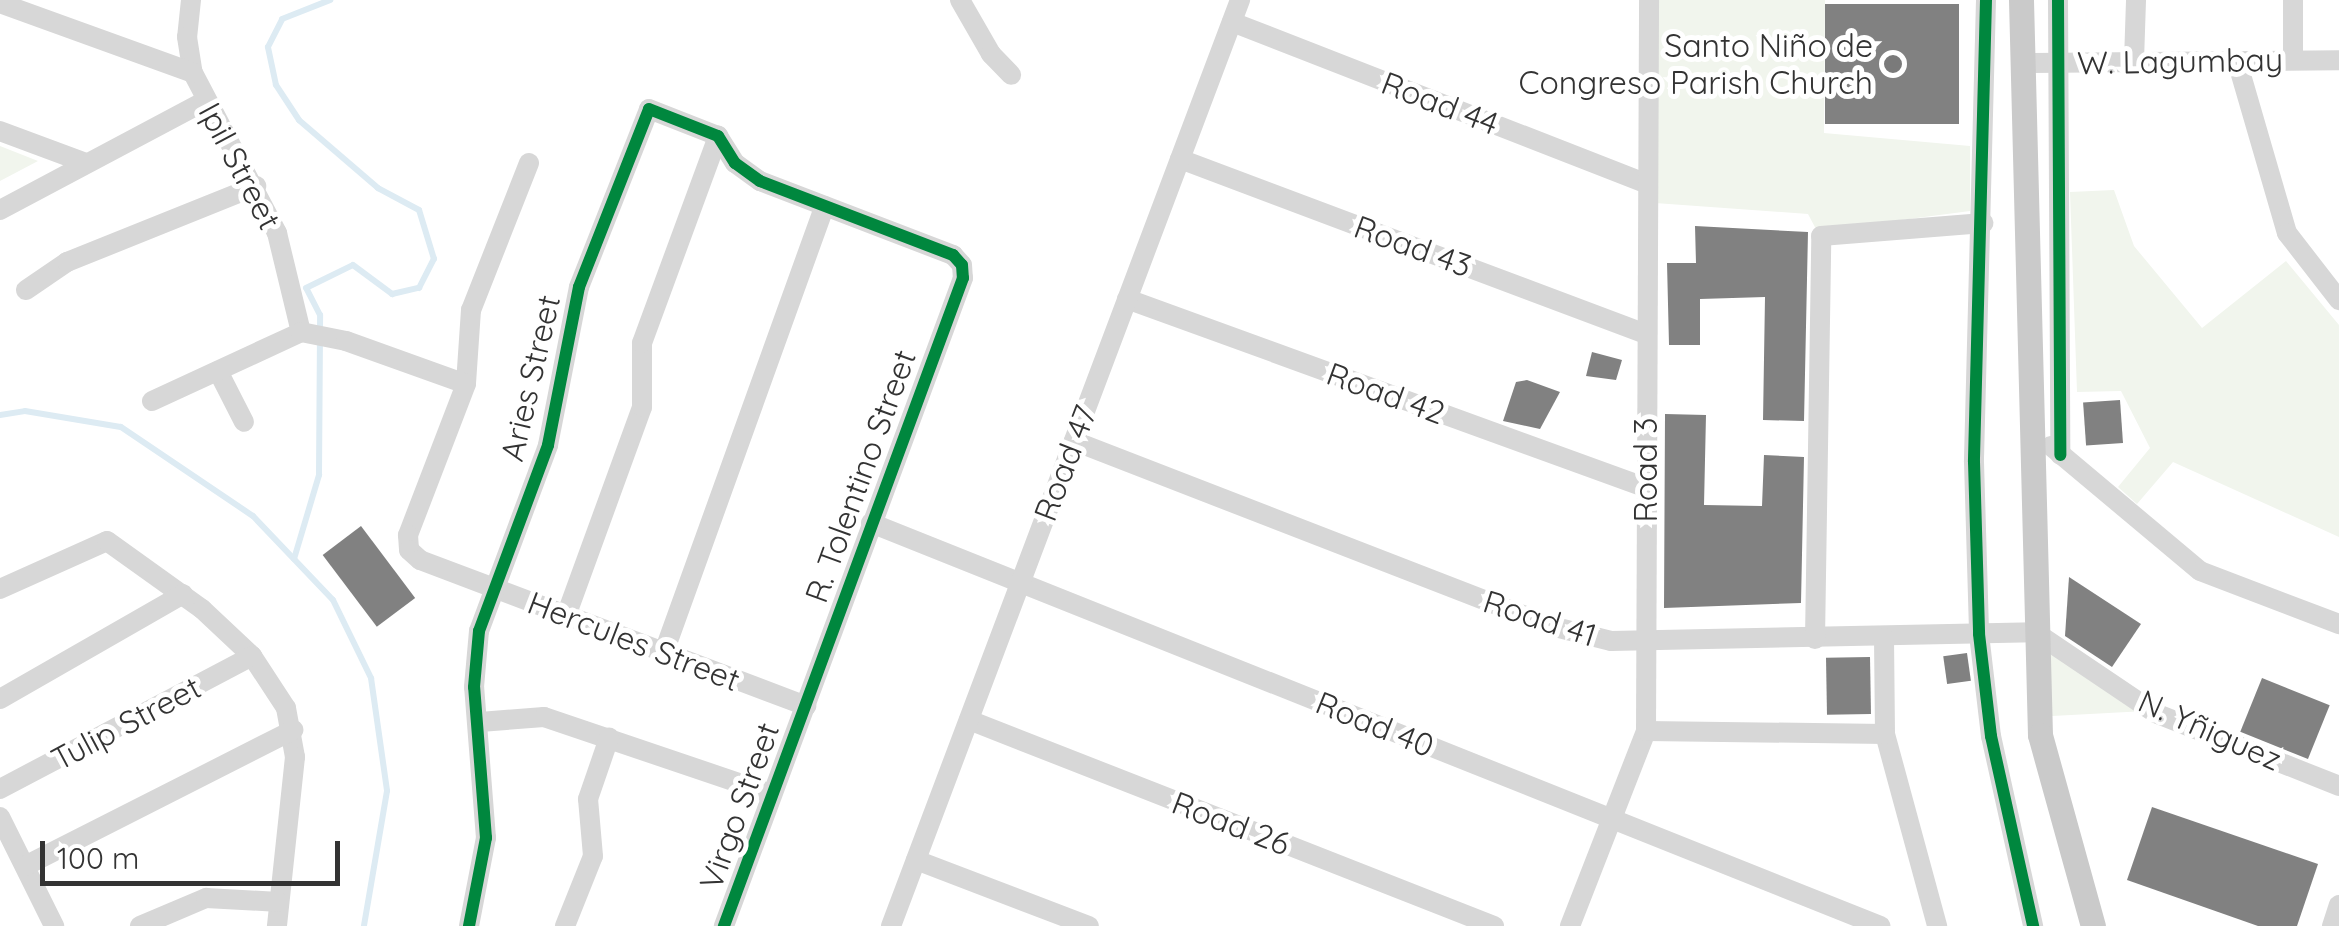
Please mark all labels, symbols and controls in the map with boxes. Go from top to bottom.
place label: Santo Niño de Congreso Parish Church [1519,27,1873,102]
street label: W. Lagumbay [2077,40,2283,82]
marker: Santo Niño de Congreso Parish Church [1882,53,1904,75]
street label: Road 44 [1376,63,1504,143]
street label: Ipil Street [191,96,289,236]
street label: Road 43 [1349,207,1477,285]
street label: Aries Street [492,291,568,465]
street label: R. Tolentino Street [796,344,924,608]
street label: Road 42 [1322,354,1450,432]
street label: Road 47 [1025,400,1105,526]
street label: Road 3 [1626,418,1664,522]
street label: Road 41 [1479,582,1601,654]
street label: Hercules Street [523,583,745,699]
street label: Tulip Street [45,668,207,778]
street label: N. Yñiguez [2133,681,2287,779]
street label: Road 40 [1310,683,1440,765]
street label: Virgo Street [691,717,787,895]
street label: Road 26 [1167,783,1295,863]
scale bar [45,821,345,883]
text: 100 m [57,839,139,877]

